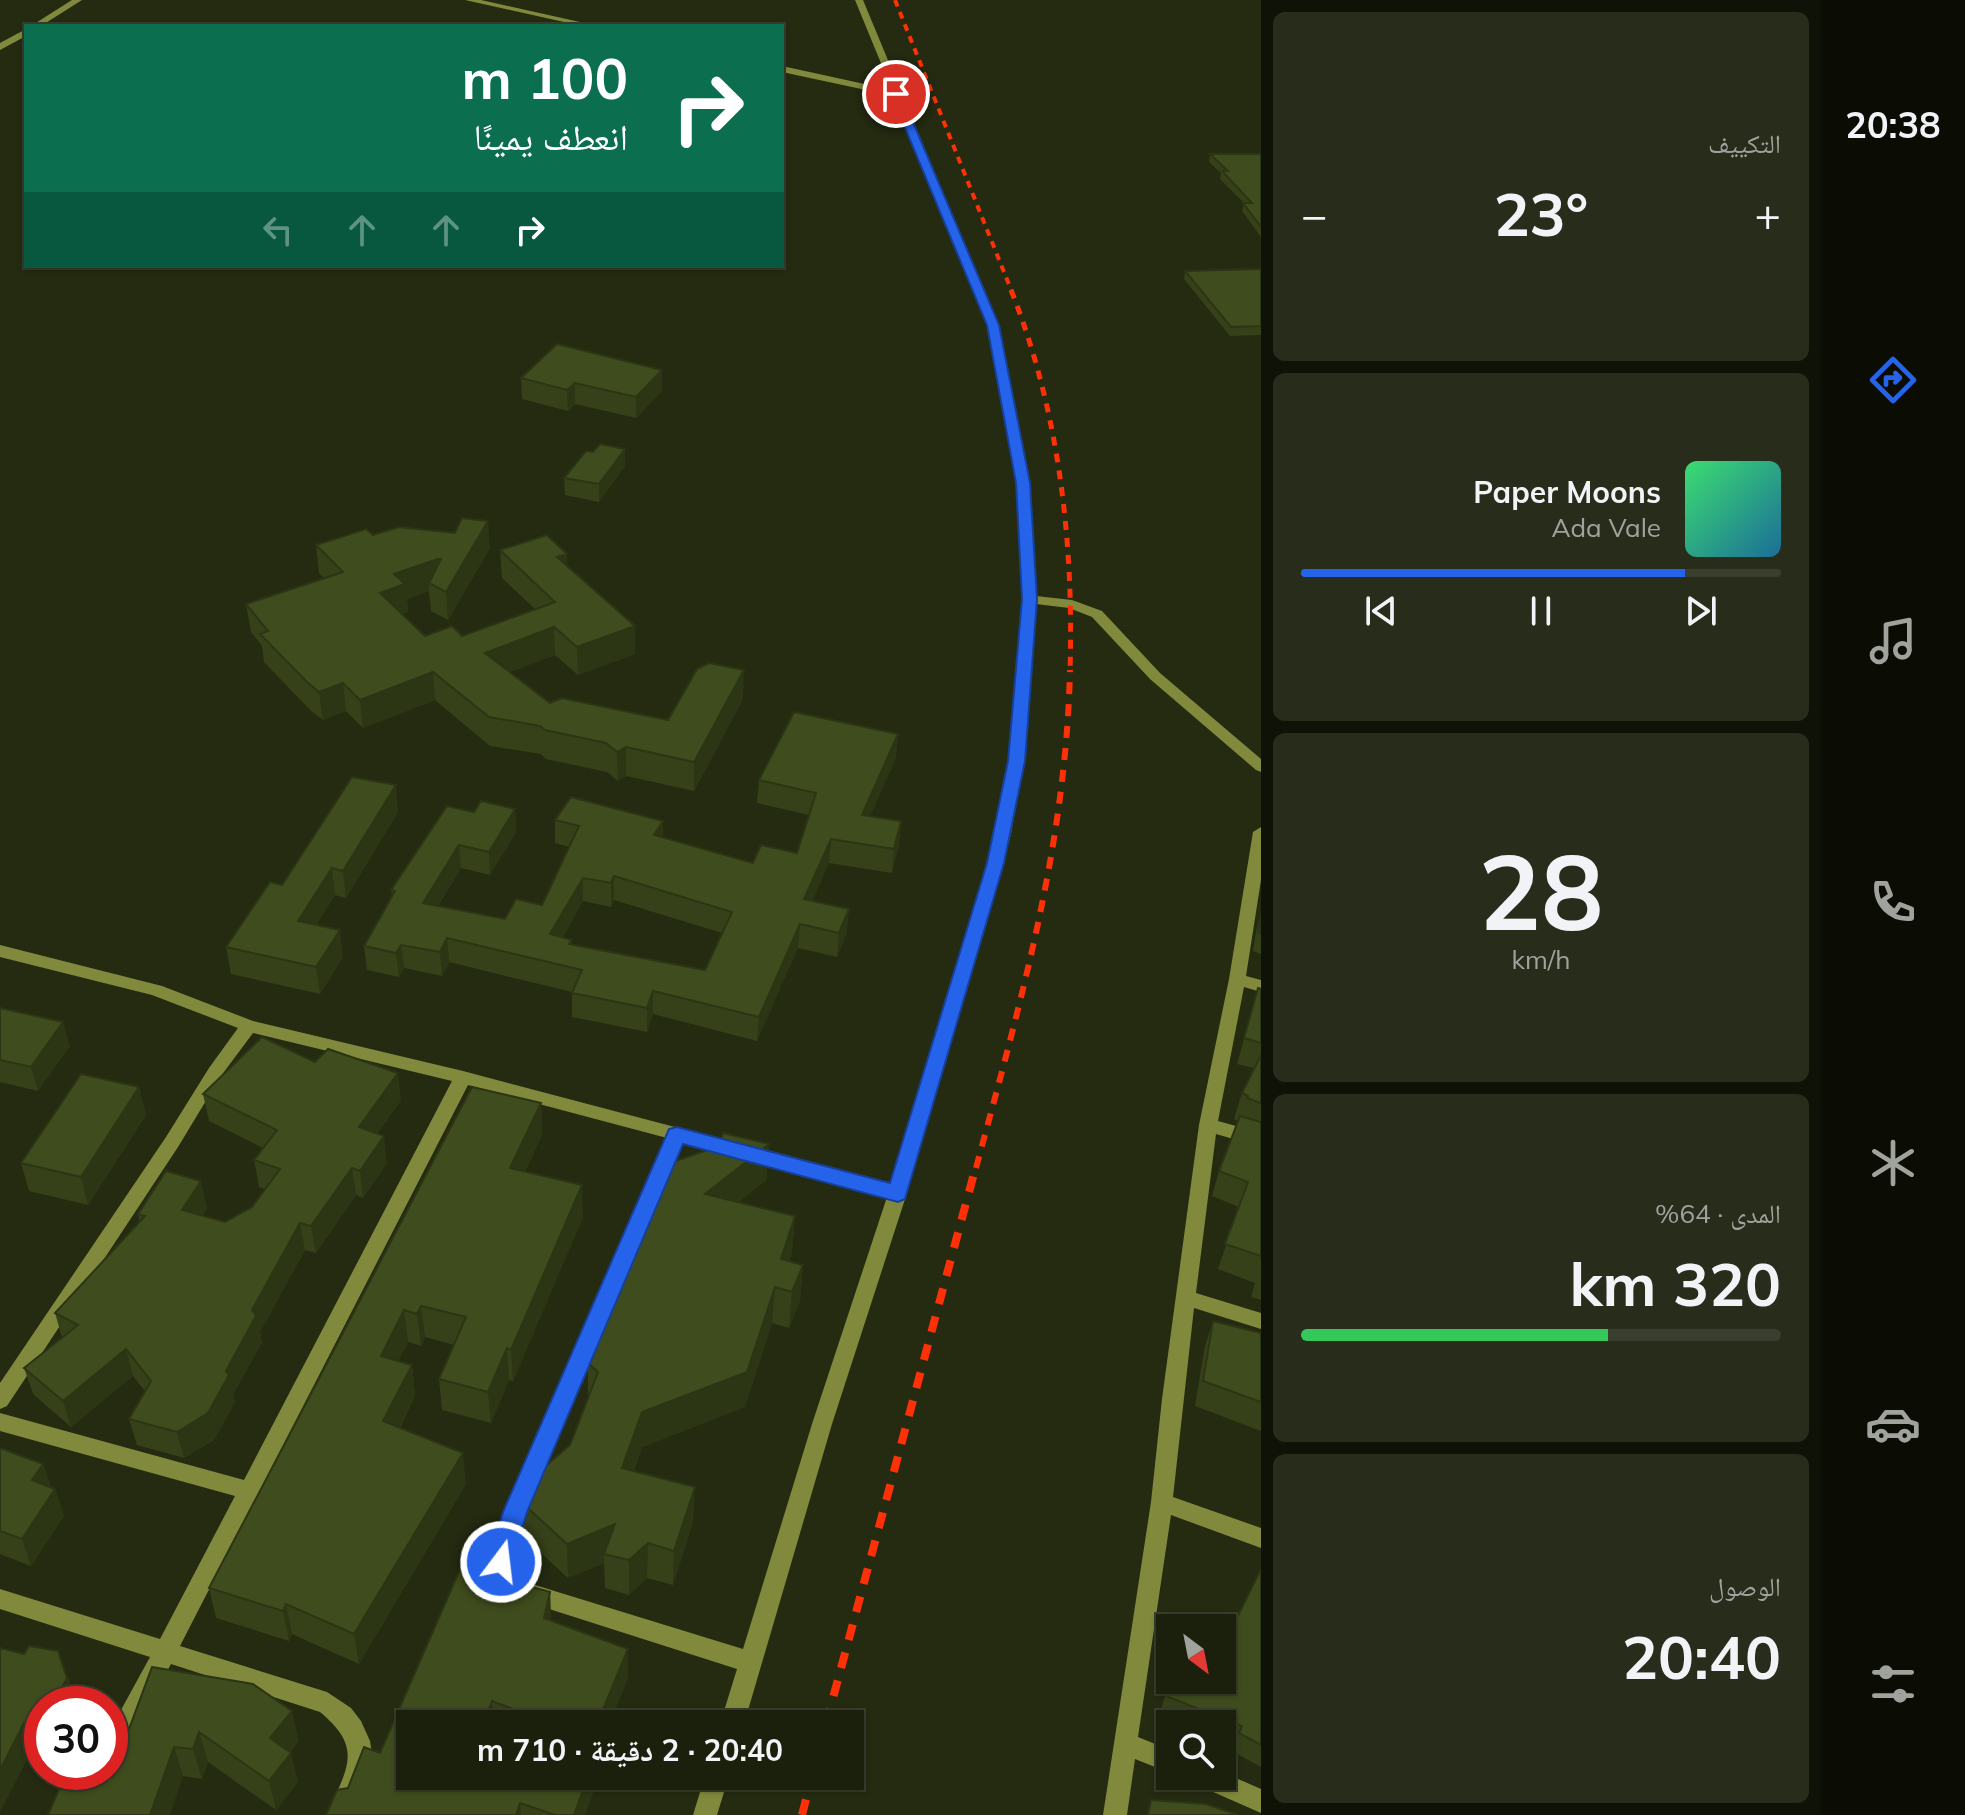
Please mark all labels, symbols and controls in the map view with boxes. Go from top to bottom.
text: 100 m [461,43,628,113]
icon: right [656,56,760,160]
pin [862,60,930,128]
icon: arrive [874,72,918,116]
text: 20:38 [1845,102,1941,147]
text: انعطف يمينًا [473,114,628,159]
text: التكييف [1708,127,1781,160]
text: 23° [1494,176,1588,251]
text: − [1301,187,1327,242]
text: + [1755,187,1781,242]
icon: left [256,208,300,252]
icon: ahead [340,208,384,252]
icon: ahead [424,208,468,252]
icon: right [508,208,552,252]
icon: directions [1865,352,1921,408]
text: Paper Moons [1473,473,1661,511]
text: Ada Vale [1551,511,1661,544]
icon: previous [1359,589,1403,633]
icon: pause [1519,589,1563,633]
icon: next [1679,589,1723,633]
icon: music [1865,613,1921,669]
text: 28 [1479,825,1603,956]
icon: phone [1865,874,1921,930]
text: km/h [1512,943,1570,976]
icon: climate [1865,1135,1921,1191]
text: المدى · 64% [1655,1197,1781,1230]
text: 320 km [1569,1246,1781,1321]
icon: car [1865,1396,1921,1452]
position arrow [459,1520,543,1604]
text: الوصول [1709,1570,1781,1603]
north arrow [1156,1614,1236,1694]
map controls [1156,1614,1236,1790]
text: 20:40 [1622,1619,1781,1694]
icon: filters [1865,1656,1921,1712]
speed limit sign: 30 [24,1686,128,1790]
button: search [1156,1710,1236,1790]
text: 20:40 · 2 دقيقة · 710 m [477,1731,783,1769]

